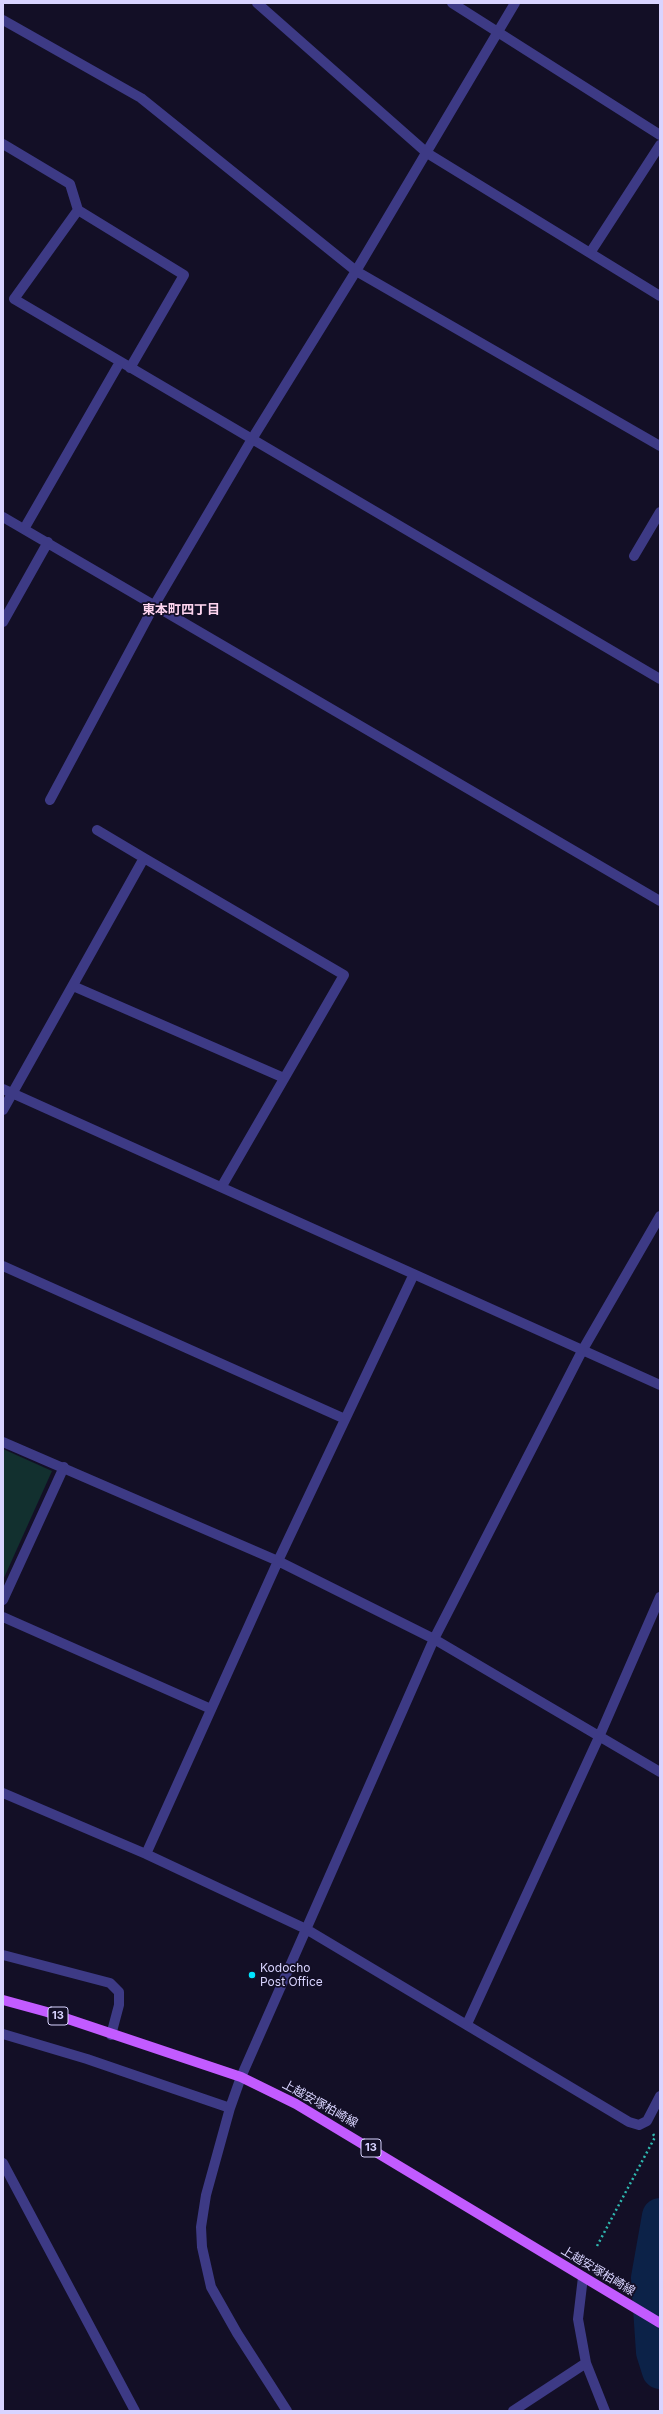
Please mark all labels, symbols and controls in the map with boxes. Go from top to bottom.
district label: 東本町四丁目 [142,602,220,618]
place label: Kodocho Post Office [260,1961,323,1989]
marker: Kodocho Post Office [247,1970,257,1980]
road number: 13 [48,2007,68,2025]
street label: 上越安塚柏崎線 [280,2077,360,2131]
road number: 13 [361,2139,381,2157]
street label: 上越安塚柏崎線 [558,2243,638,2299]

